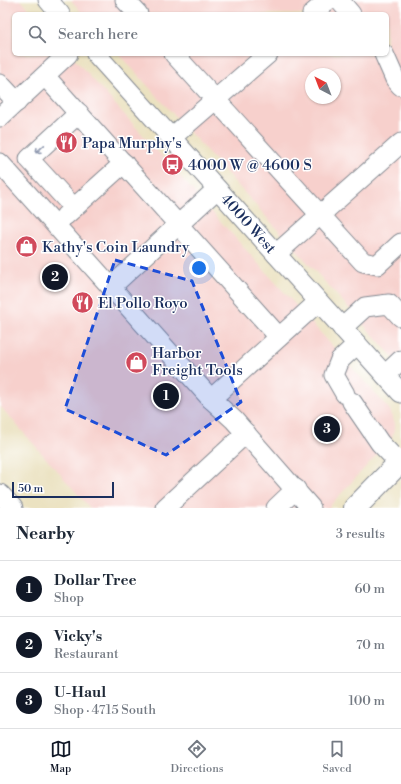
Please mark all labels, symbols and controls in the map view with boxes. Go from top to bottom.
search box [12,12,389,56]
icon: search [26,23,48,45]
text: Search here [58,25,138,44]
north arrow [305,68,341,104]
restaurant icon: Papa Murphy's [53,130,79,156]
place label: Papa Murphy's [82,134,182,153]
one-way arrow [35,144,45,154]
bus stop icon: 4000 W @ 4600 S [159,152,185,178]
place label: 4000 W @ 4600 S [188,156,312,175]
street label: 4000 West [216,190,280,258]
shop icon: Kathy's Coin Laundry [14,234,40,260]
place label: Kathy's Coin Laundry [42,238,190,257]
your location [189,258,209,278]
pin: 2 [42,262,68,292]
restaurant icon: El Pollo Royo [69,290,95,316]
place label: El Pollo Royo [98,294,188,313]
place label: Harbor Freight Tools [152,344,243,380]
shop icon: Harbor Freight Tools [123,349,149,375]
pin: 1 [153,381,179,411]
pin: 3 [314,414,340,444]
scale bar [12,480,114,499]
text: 50 m [18,482,43,496]
text: Nearby [16,523,75,545]
text: 3 results [336,526,385,542]
text: Dollar Tree [54,571,137,590]
text: 1 [26,581,32,597]
text: 60 m [354,581,385,597]
text: Shop [54,590,84,606]
text: Vicky's [54,627,102,646]
text: 2 [25,637,33,653]
text: 70 m [356,637,385,653]
text: Restaurant [54,646,119,662]
text: U-Haul [54,683,106,702]
text: 3 [25,693,33,709]
text: 100 m [349,693,385,709]
text: Shop · 4715 South [54,702,156,718]
tab: Map [50,738,72,776]
tab: Directions [171,738,224,776]
tab: Saved [323,738,351,776]

